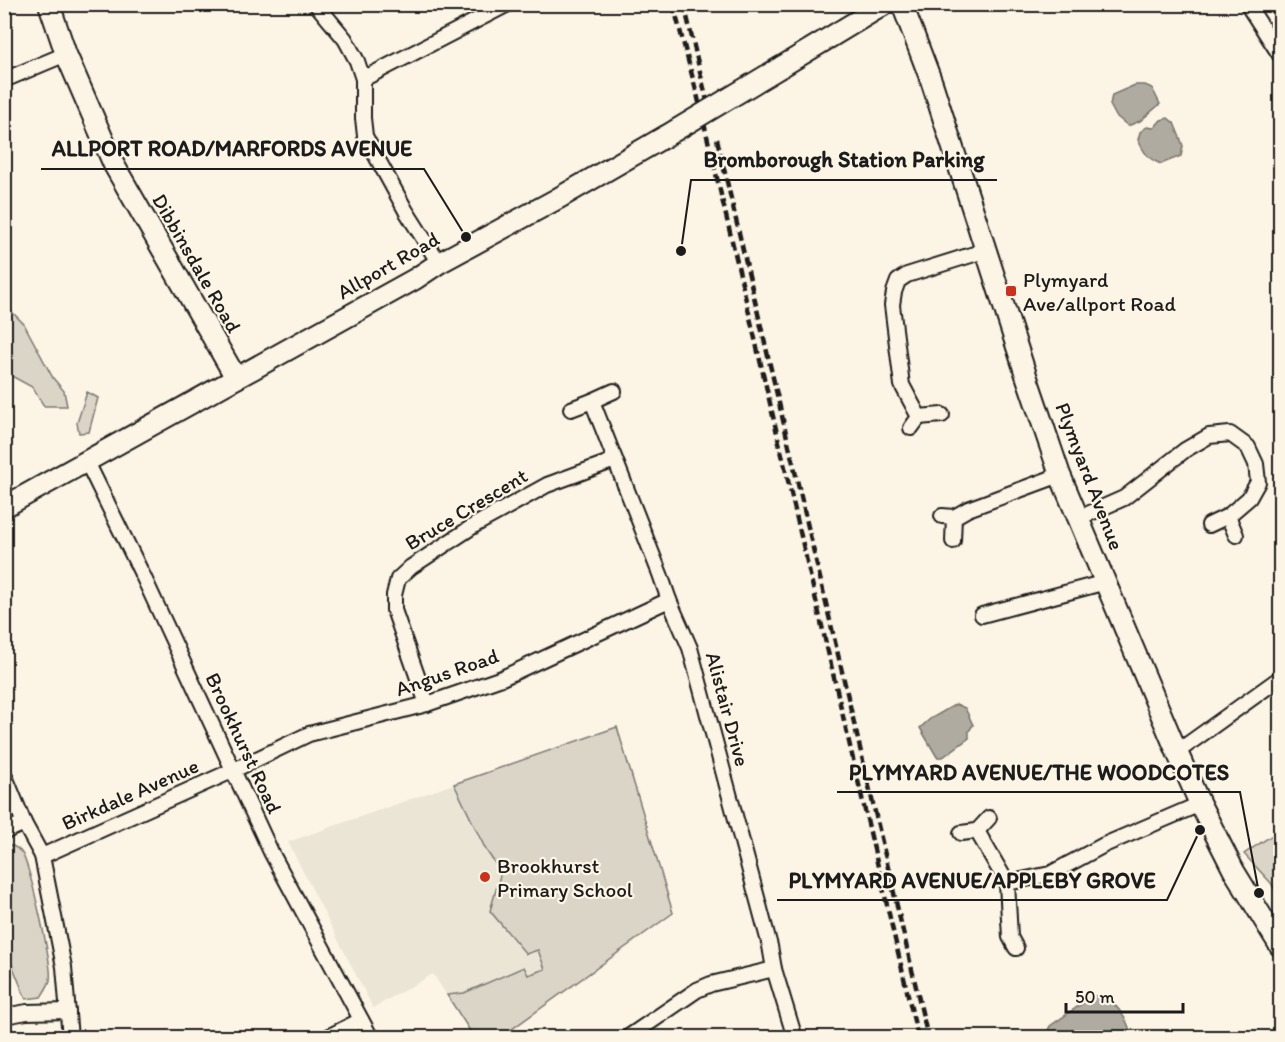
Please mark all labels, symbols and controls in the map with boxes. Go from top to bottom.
callout: ALLPORT ROAD/MARFORDS AVENUE [41,129,424,169]
text: ALLPORT ROAD/MARFORDS AVENUE [51,135,412,162]
callout: Bromborough Station Parking [691,140,997,180]
text: Bromborough Station Parking [703,146,985,173]
street label: Dibbinsdale Road [147,189,247,337]
street label: Allport Road [332,225,444,304]
place label: Plymyard Ave/allport Road [1023,267,1177,316]
marker: Plymyard Ave/allport Road [1004,284,1018,298]
street label: Plymyard Avenue [1050,399,1130,553]
street label: Bruce Crescent [400,463,532,555]
street label: Angus Road [392,643,502,701]
street label: Alistair Drive [701,649,755,769]
street label: Brookhurst Road [200,669,288,818]
callout: PLYMYARD AVENUE/THE WOODCOTES [837,752,1240,792]
street label: Birkdale Avenue [58,753,202,835]
text: PLYMYARD AVENUE/THE WOODCOTES [849,759,1229,786]
place label: Brookhurst Primary School [497,853,633,902]
callout: PLYMYARD AVENUE/APPLEBY GROVE [777,860,1167,900]
text: PLYMYARD AVENUE/APPLEBY GROVE [788,867,1156,894]
marker: Brookhurst Primary School [478,870,492,884]
scale bar [1066,976,1183,1014]
text: 50 m [1075,986,1115,1008]

